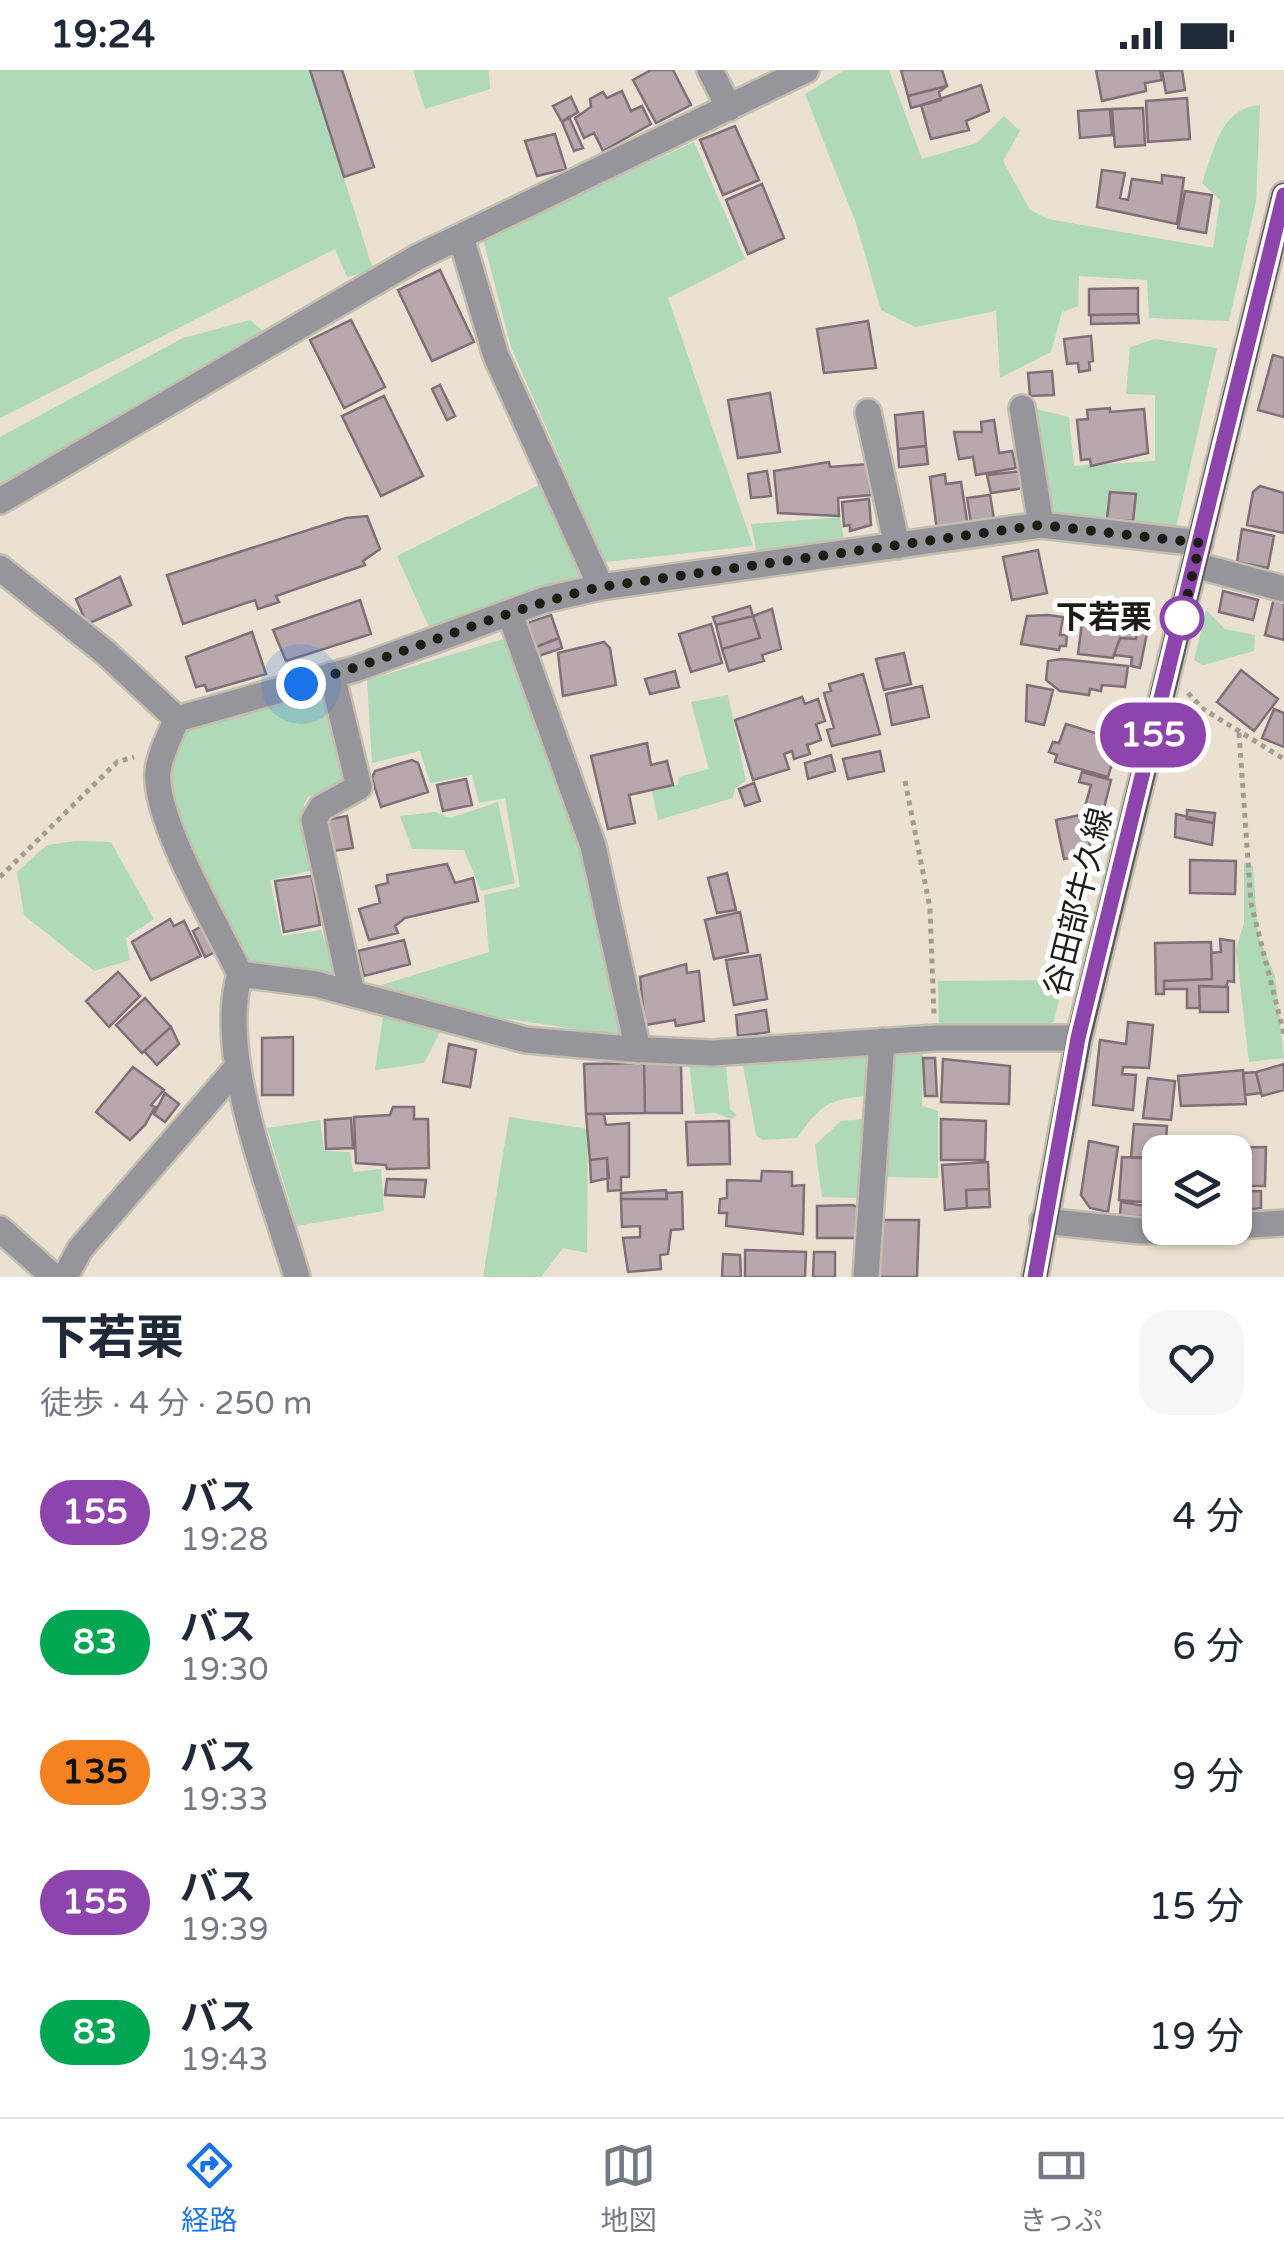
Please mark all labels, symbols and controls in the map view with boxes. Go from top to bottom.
text: 19:24 [50,12,155,58]
marker: 下若栗 [1161,597,1203,639]
place label: 下若栗 [1056,599,1152,637]
your location [276,659,326,709]
line badge: 155 [1096,702,1210,768]
text: 155 [1120,714,1186,756]
street label: 谷田部牛久線 [1037,804,1121,1000]
map controls [1142,1135,1252,1245]
button: layers [1142,1135,1252,1245]
text: 下若栗 [40,1310,184,1368]
button: heart [1139,1310,1244,1415]
text: 徒歩 · 4 分 · 250 m [40,1385,312,1423]
text: バス [180,1475,256,1521]
text: 155 [62,1491,128,1533]
text: 4 分 [1172,1494,1244,1540]
text: 19:28 [180,1521,269,1559]
text: バス [180,1605,256,1651]
text: 83 [73,1621,117,1663]
text: 6 分 [1172,1624,1244,1670]
text: 19:30 [180,1651,269,1689]
text: バス [180,1735,256,1781]
text: 135 [62,1751,128,1793]
text: 9 分 [1172,1754,1244,1800]
text: 19:33 [180,1781,269,1819]
text: バス [180,1865,256,1911]
text: 155 [62,1881,128,1923]
text: 15 分 [1148,1884,1244,1930]
text: 19:39 [180,1911,269,1949]
text: バス [180,1995,256,2041]
text: 83 [73,2011,117,2053]
text: 19 分 [1148,2014,1244,2060]
text: 19:43 [180,2041,269,2079]
tab: 経路 [182,2138,238,2238]
tab: 地図 [601,2138,657,2238]
tab: きっぷ [1020,2138,1102,2238]

